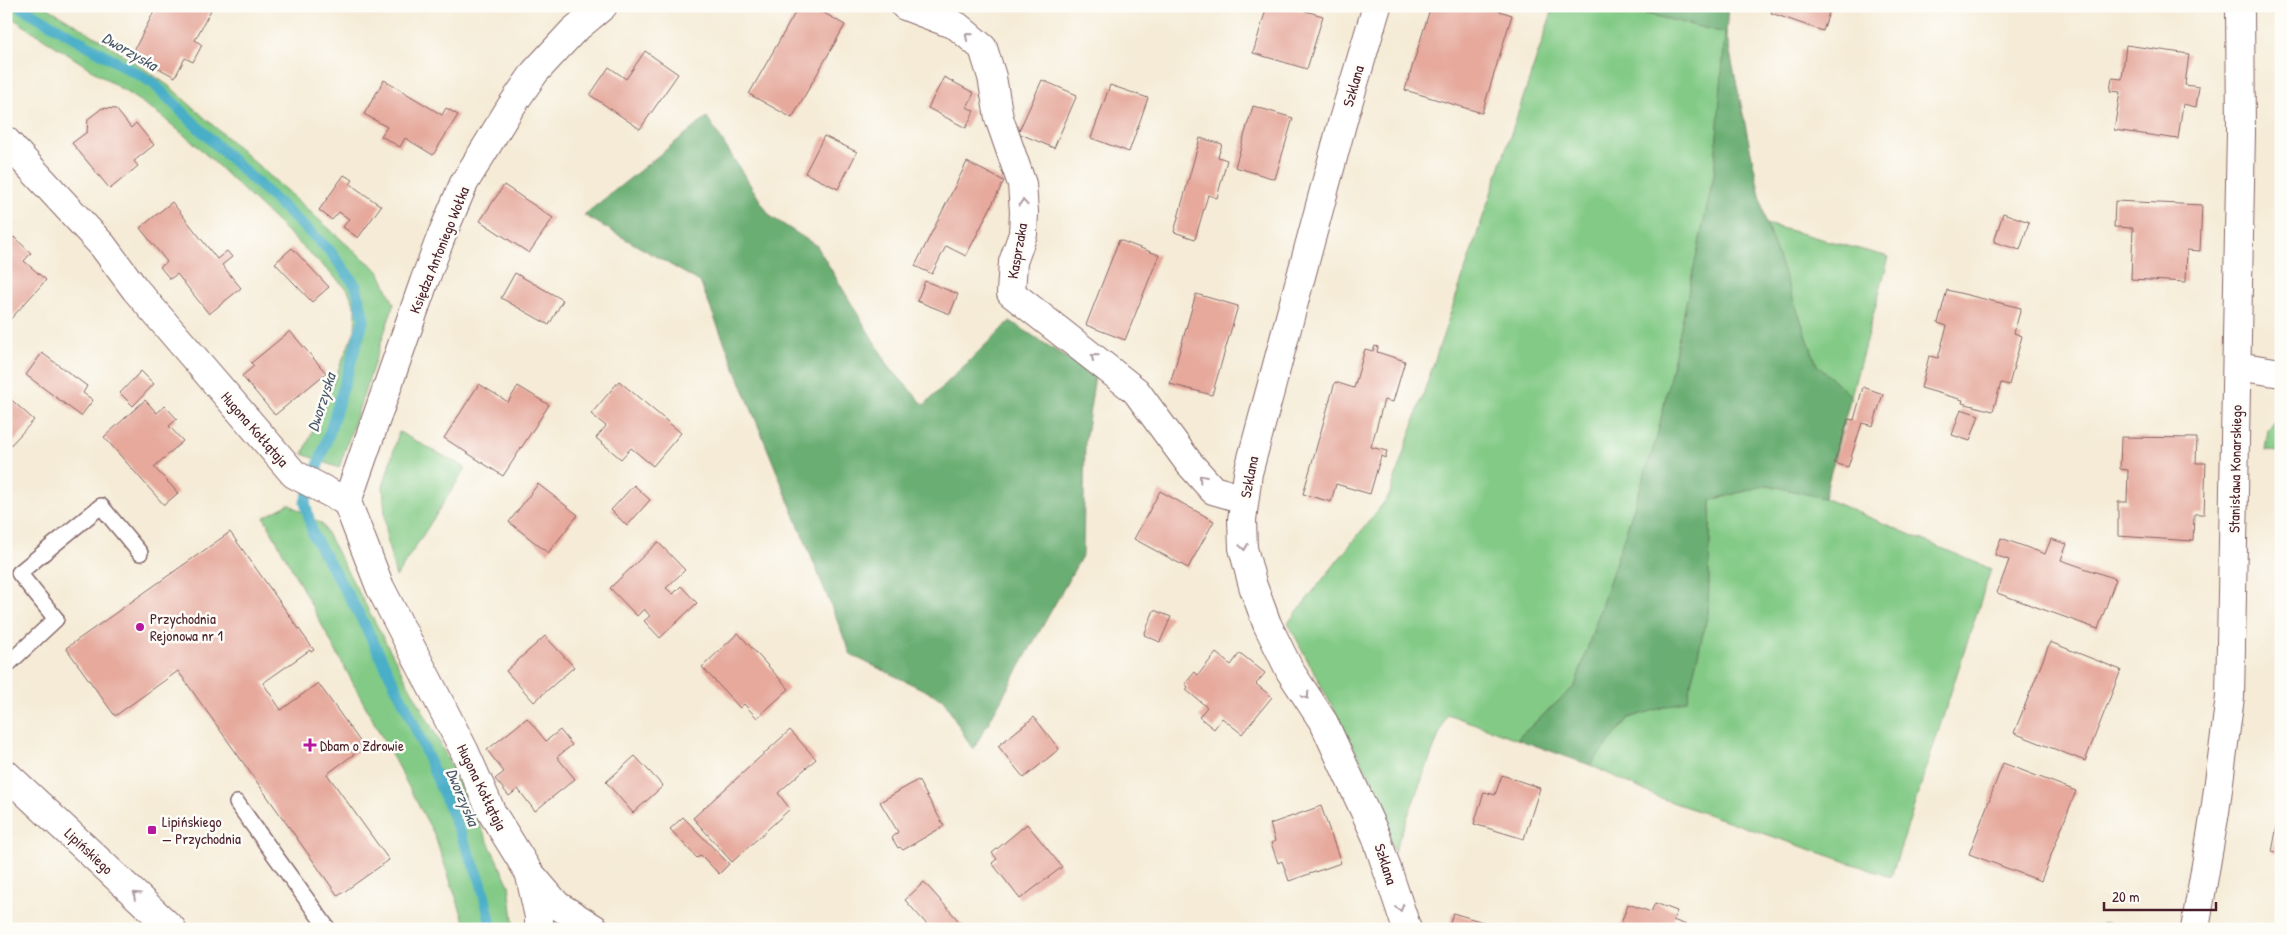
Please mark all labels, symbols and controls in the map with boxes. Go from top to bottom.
water label: Dworzyska [98,26,163,76]
one-way arrow [965,32,974,41]
street label: Szklana [1337,63,1369,109]
street label: Księdza Antoniego Wołka [404,183,474,317]
one-way arrow [1018,199,1029,207]
street label: Kasprzaka [1002,221,1032,280]
one-way arrow [1091,354,1100,363]
water label: Dworzyska [301,368,341,434]
street label: Hugona Kołłątaja [216,387,294,471]
street label: Stanisława Konarskiego [2223,405,2247,533]
street label: Szklana [1235,454,1263,500]
one-way arrow [1198,474,1207,483]
one-way arrow [1238,544,1249,552]
place label: Przychodnia Rejonowa nr 1 [150,608,223,646]
marker: Przychodnia Rejonowa nr 1 [134,621,146,633]
one-way arrow [1300,691,1310,700]
place label: Dbam o Zdrowie [320,735,404,756]
marker: Dbam o Zdrowie [304,739,316,751]
street label: Hugona Kołłątaja [452,740,512,834]
water label: Dworzyska [441,765,486,831]
place label: Lipińskiego — Przychodnia [162,811,241,849]
street label: Lipińskiego [60,823,118,879]
marker: Lipińskiego — Przychodnia [146,824,158,836]
street label: Szklana [1370,841,1403,887]
scale bar [2104,880,2217,912]
text: 20 m [2112,886,2139,907]
one-way arrow [133,892,142,901]
one-way arrow [1394,903,1404,912]

